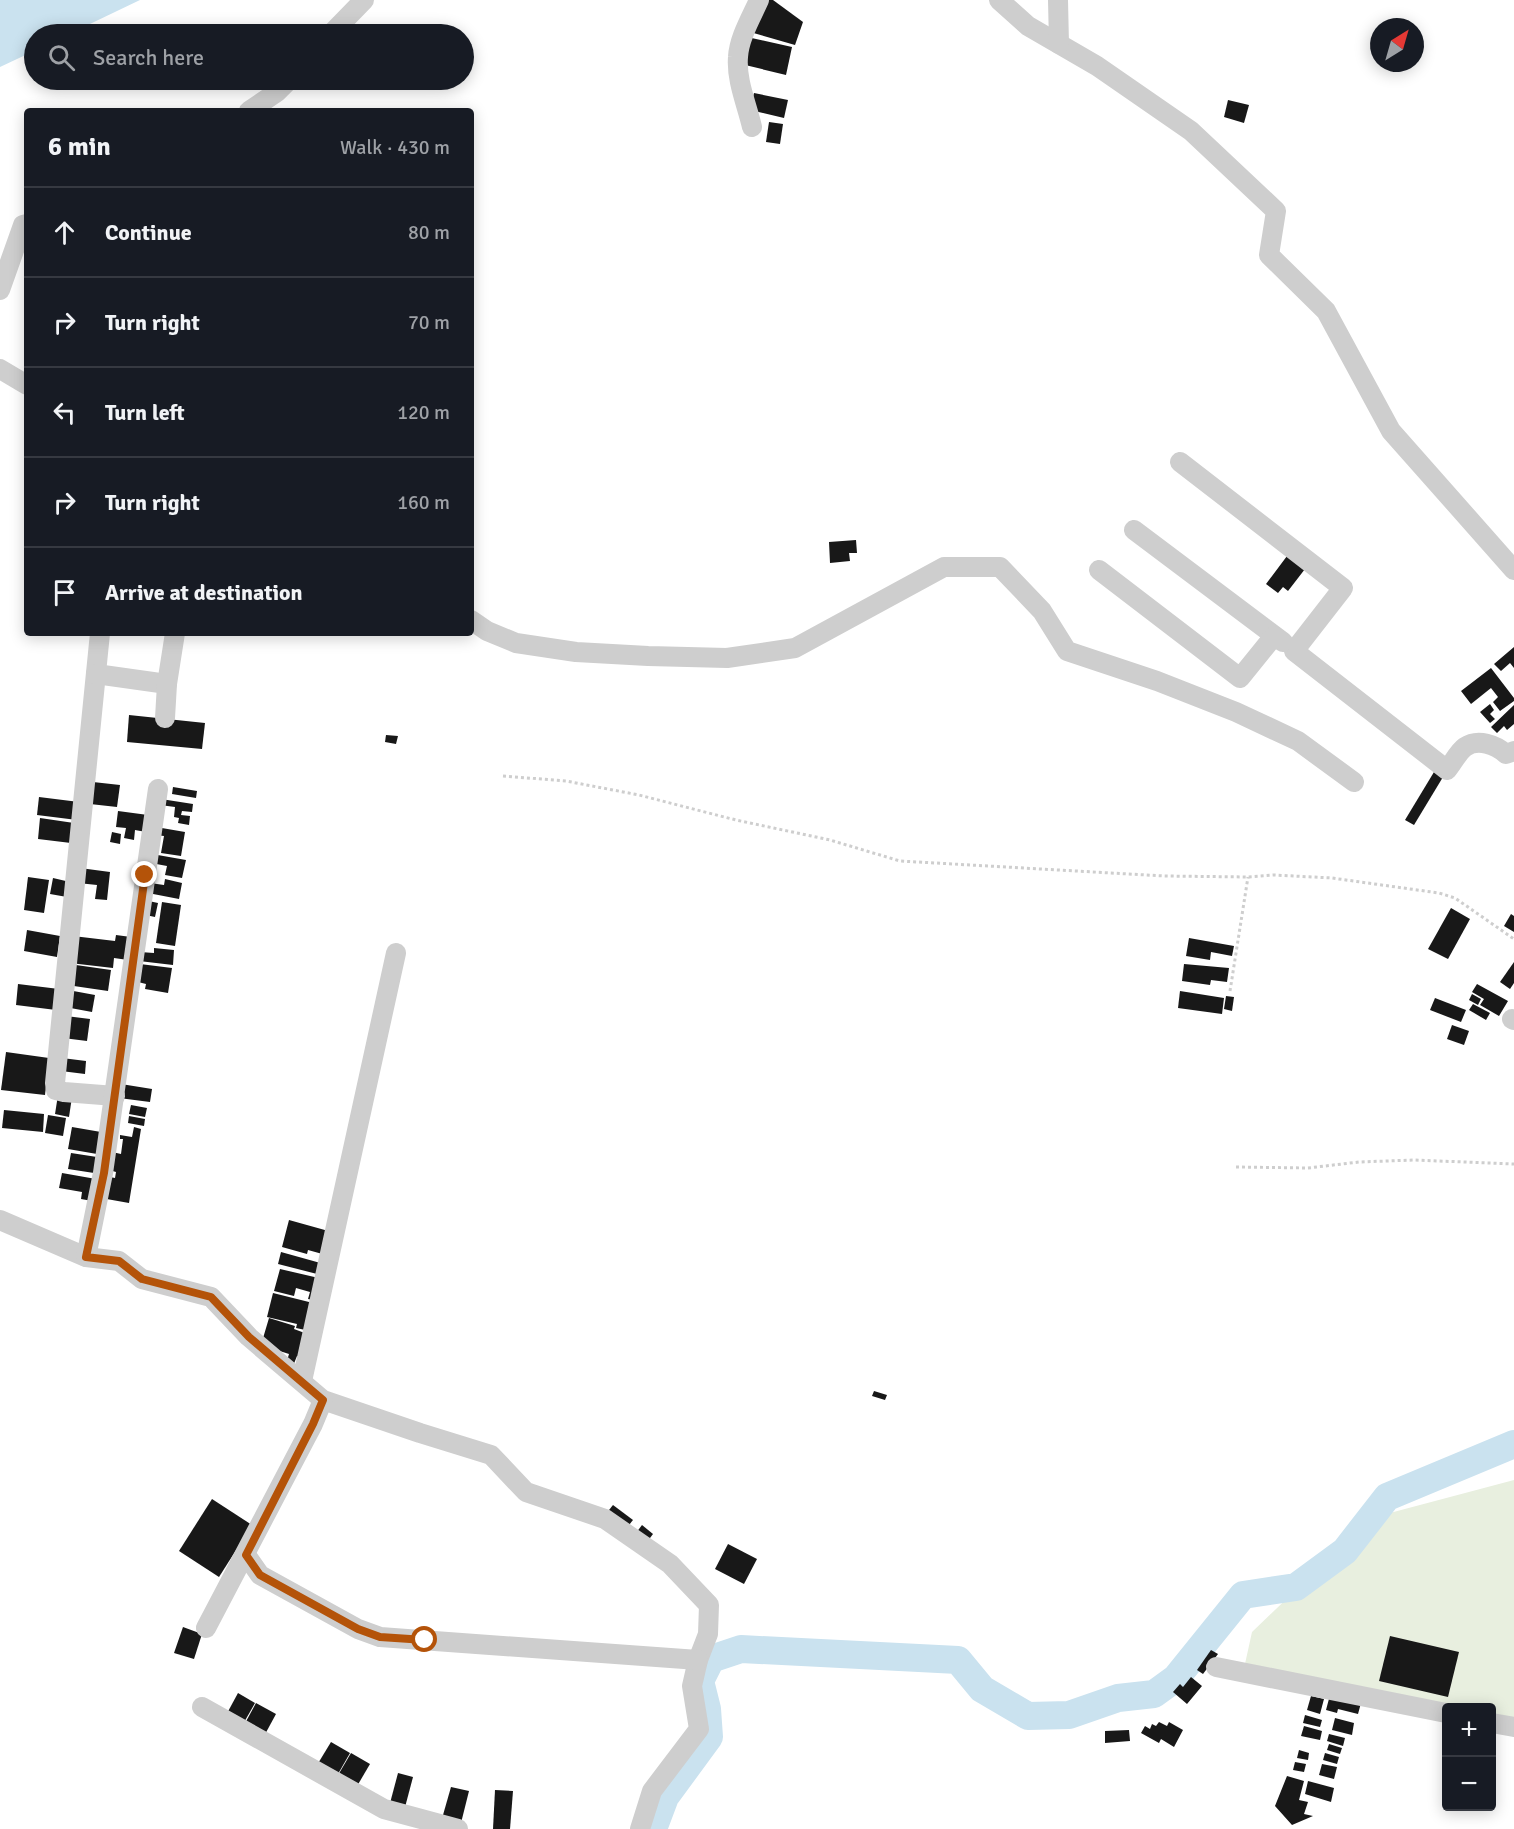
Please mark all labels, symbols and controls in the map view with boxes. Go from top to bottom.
north arrow [1370,18,1424,72]
search box [24,24,474,90]
icon: search [45,41,78,74]
text: Search here [93,44,204,71]
text: 6 min [48,131,111,163]
text: Walk · 430 m [340,135,450,160]
icon: ahead [48,216,81,249]
text: Continue [105,219,192,246]
text: 80 m [408,220,450,245]
icon: right [48,306,81,339]
text: Turn right [105,309,200,336]
text: 70 m [408,310,450,335]
icon: left [48,396,81,429]
text: Turn left [105,399,185,426]
text: 120 m [397,400,450,425]
icon: right [48,486,81,519]
text: Turn right [105,489,200,516]
text: 160 m [397,490,450,515]
icon: arrive [48,576,81,609]
text: Arrive at destination [105,579,302,606]
route end [131,861,157,887]
route start [411,1626,437,1652]
map controls [1442,1703,1496,1811]
button: + [1442,1703,1496,1757]
button: − [1442,1757,1496,1811]

